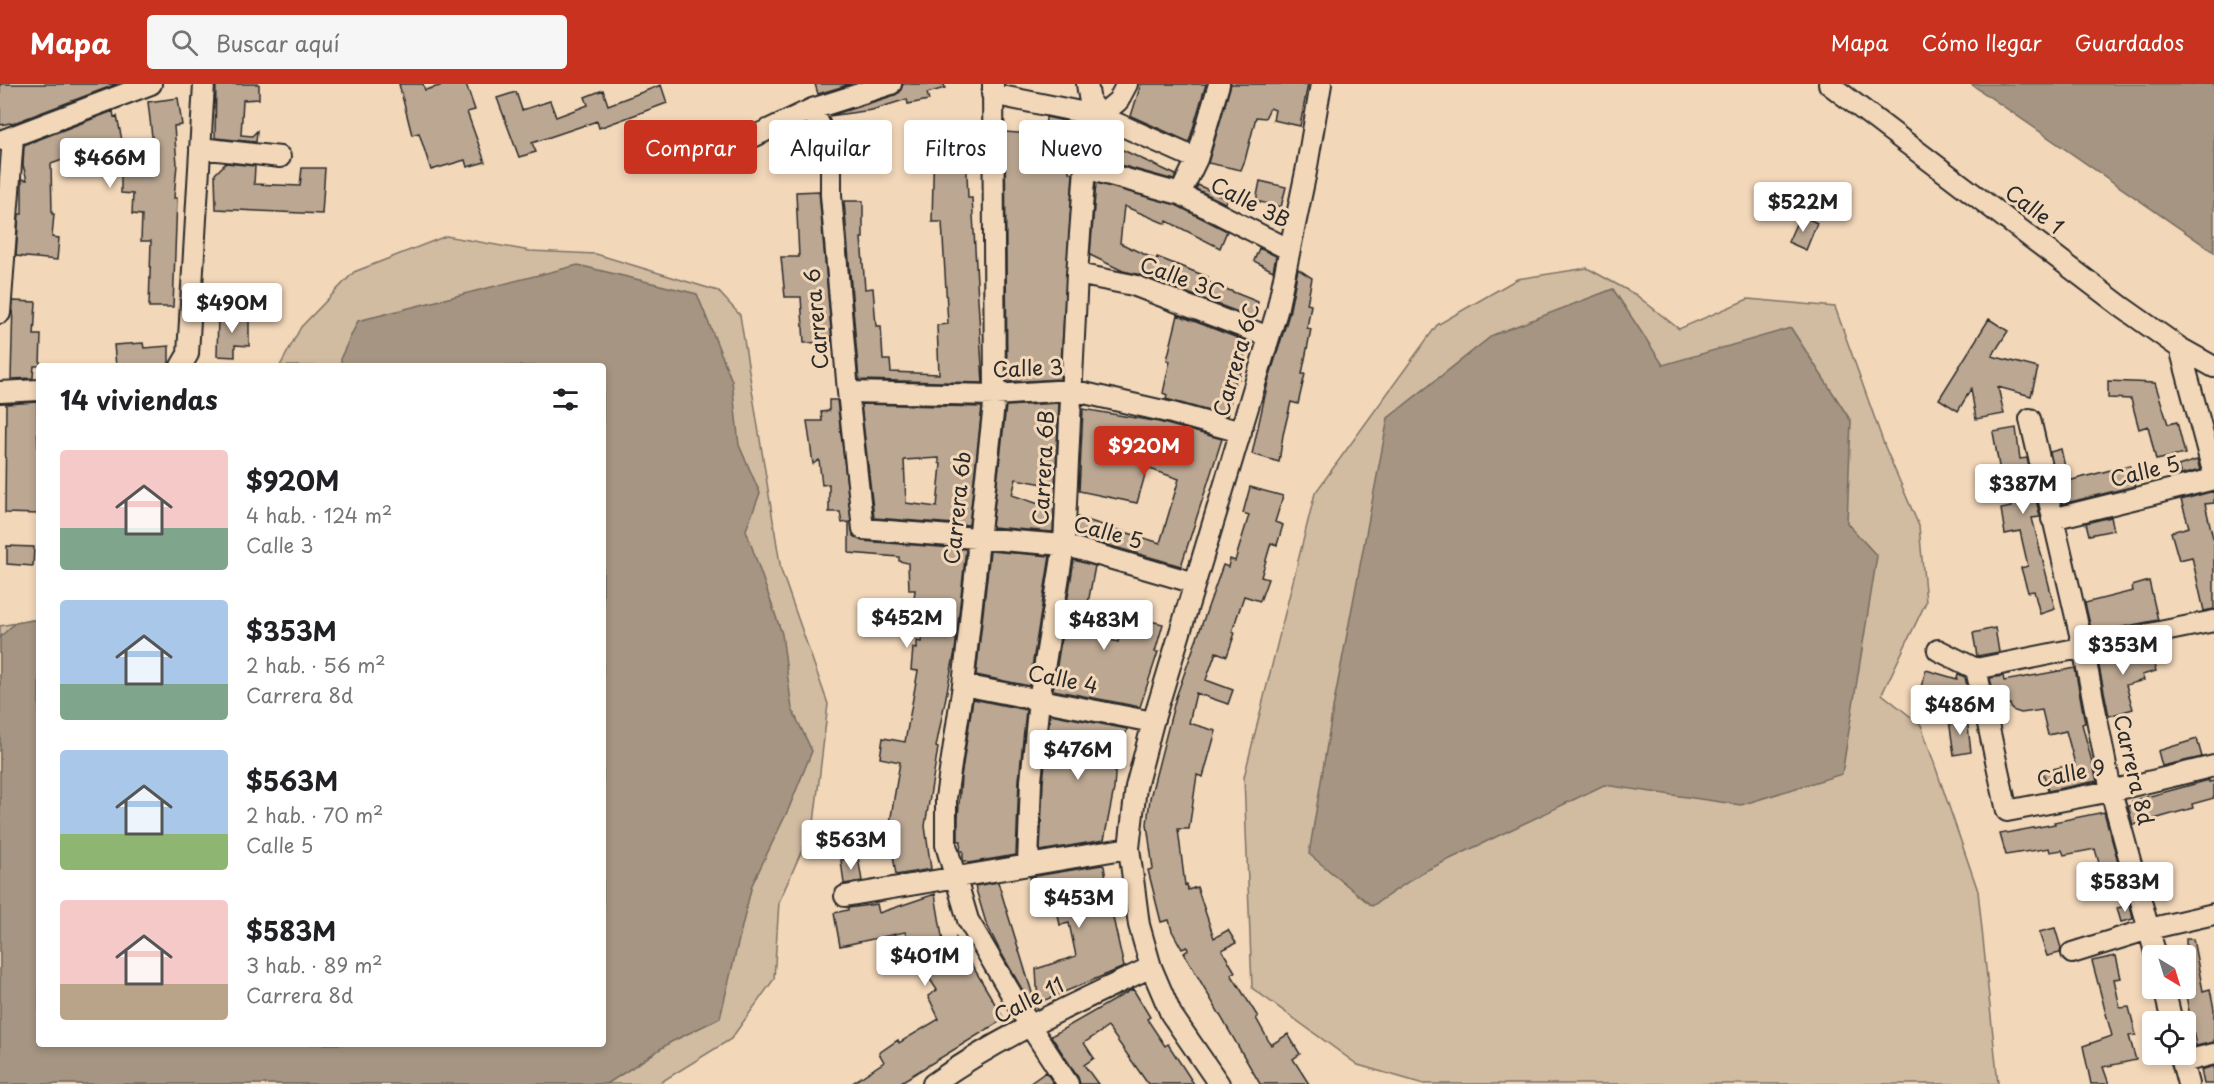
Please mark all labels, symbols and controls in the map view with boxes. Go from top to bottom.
search box [147,15,567,69]
text: Mapa [30,21,111,64]
icon: search [168,26,201,59]
text: Buscar aquí [216,26,340,59]
text: Mapa [1831,26,1889,58]
text: Cómo llegar [1922,26,2042,58]
text: Guardados [2075,26,2184,58]
chip: Comprar [624,120,757,174]
chip: Alquilar [769,120,892,174]
chip: Filtros [904,120,1007,174]
chip: Nuevo [1019,120,1124,174]
pin: $466M [68,138,152,189]
text: $466M [74,142,146,172]
street label: Calle 3B [1206,168,1296,235]
street label: Calle 1 [1999,176,2071,241]
pin: $522M [1761,182,1845,233]
text: $522M [1768,186,1838,216]
street label: Calle 3C [1136,247,1229,307]
street label: Carrera 6 [795,267,835,371]
pin: $490M [190,283,274,334]
text: $490M [196,287,268,317]
street label: Carrera 6C [1204,299,1267,420]
street label: Calle 3 [992,350,1064,384]
text: 14 viviendas [60,380,218,419]
icon: filters [549,383,582,416]
street label: Carrera 6B [1023,410,1061,526]
pin: $920M [1102,426,1186,477]
text: $920M [1108,430,1180,460]
street label: Calle 5 [2106,446,2183,494]
street label: Carrera 6b [934,450,978,566]
text: $920M [246,461,339,500]
pin: $387M [1981,464,2065,515]
text: $387M [1989,468,2057,498]
icon: home [108,474,180,546]
text: 4 hab. · 124 m² [246,500,392,530]
street label: Calle 5 [1070,506,1147,556]
text: Calle 3 [246,530,314,560]
pin: $452M [865,598,949,649]
pin: $483M [1062,600,1146,651]
text: $452M [871,602,943,632]
text: $483M [1069,604,1139,634]
text: $353M [246,611,337,650]
icon: home [108,624,180,696]
pin: $353M [2081,625,2165,676]
text: $353M [2088,629,2158,659]
text: 2 hab. · 56 m² [246,650,386,680]
street label: Calle 4 [1025,656,1101,701]
text: Carrera 8d [246,680,353,710]
pin: $486M [1918,685,2002,736]
text: $486M [1925,689,1995,719]
street label: Carrera 8d [2107,711,2163,828]
pin: $476M [1036,730,1120,781]
text: $476M [1044,734,1112,764]
street label: Calle 9 [2033,750,2108,794]
text: $563M [246,761,338,800]
icon: home [108,774,180,846]
text: 2 hab. · 70 m² [246,800,383,830]
pin: $563M [809,820,893,871]
text: $563M [816,824,886,854]
text: Calle 5 [246,830,313,860]
pin: $583M [2083,862,2167,913]
text: $583M [2090,866,2160,896]
pin: $453M [1037,878,1121,929]
text: $453M [1044,882,1114,912]
text: $583M [246,911,336,950]
icon: home [108,924,180,996]
pin: $401M [883,936,967,987]
text: $401M [890,940,960,970]
north arrow [2142,945,2196,999]
map controls [2142,945,2196,1065]
text: 3 hab. · 89 m² [246,950,383,980]
street label: Calle 11 [987,968,1069,1031]
text: Carrera 8d [246,980,353,1010]
button: locate [2142,1011,2196,1065]

